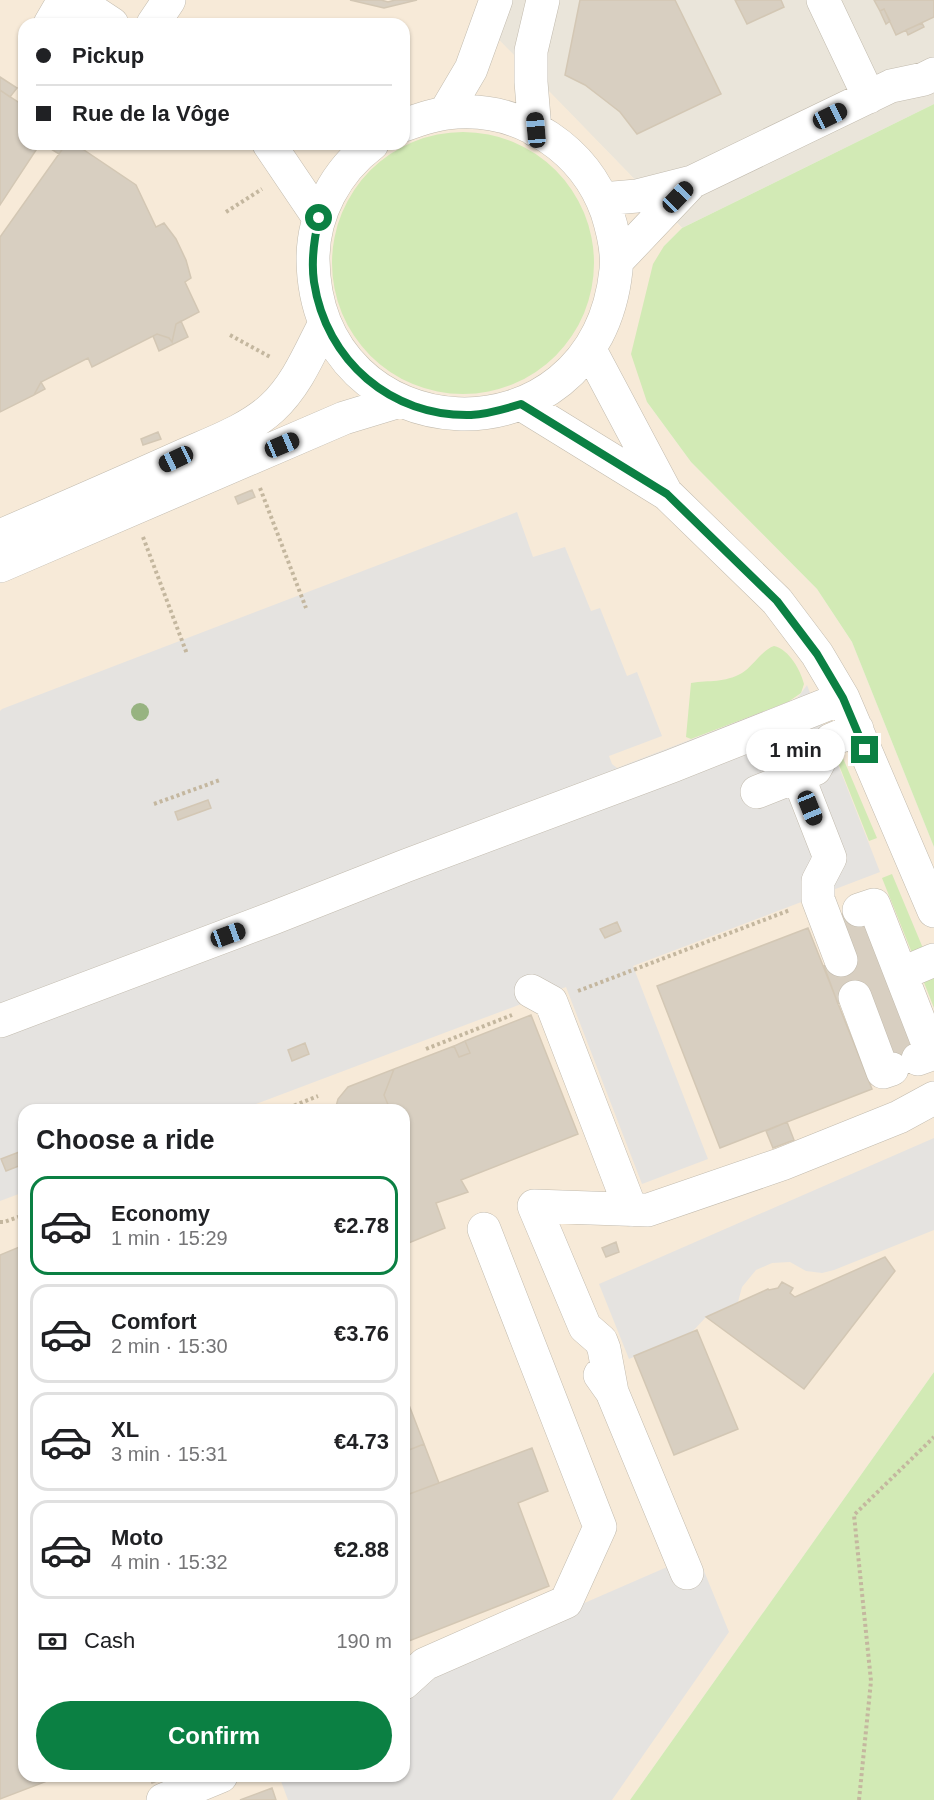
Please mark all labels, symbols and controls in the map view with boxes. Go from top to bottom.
text: Pickup [72,43,144,68]
car [810,100,850,132]
text: Rue de la Vôge [72,101,230,126]
car [525,111,547,149]
car [659,178,697,216]
route start [305,204,332,231]
car [262,430,302,460]
car [156,443,196,475]
callout: 1 min [745,729,844,771]
route end [851,736,878,763]
text: 1 min [769,739,822,761]
car [795,788,825,828]
car [208,920,248,950]
text: Choose a ride [36,1125,215,1155]
icon: car [39,1199,93,1253]
text: Economy [111,1201,210,1226]
text: €2.78 [334,1213,389,1238]
text: 1 min · 15:29 [111,1227,228,1249]
icon: car [39,1307,93,1361]
text: Comfort [111,1309,197,1334]
text: €3.76 [334,1321,389,1346]
text: 2 min · 15:30 [111,1335,228,1357]
icon: car [39,1415,93,1469]
text: XL [111,1417,139,1442]
text: €4.73 [334,1429,389,1454]
text: 3 min · 15:31 [111,1443,228,1465]
icon: car [39,1523,93,1577]
text: Moto [111,1525,164,1550]
text: €2.88 [334,1537,389,1562]
text: 4 min · 15:32 [111,1551,228,1573]
icon: cash [36,1625,69,1658]
text: Cash [84,1628,135,1653]
text: 190 m [336,1630,392,1652]
button: Confirm [36,1701,392,1770]

